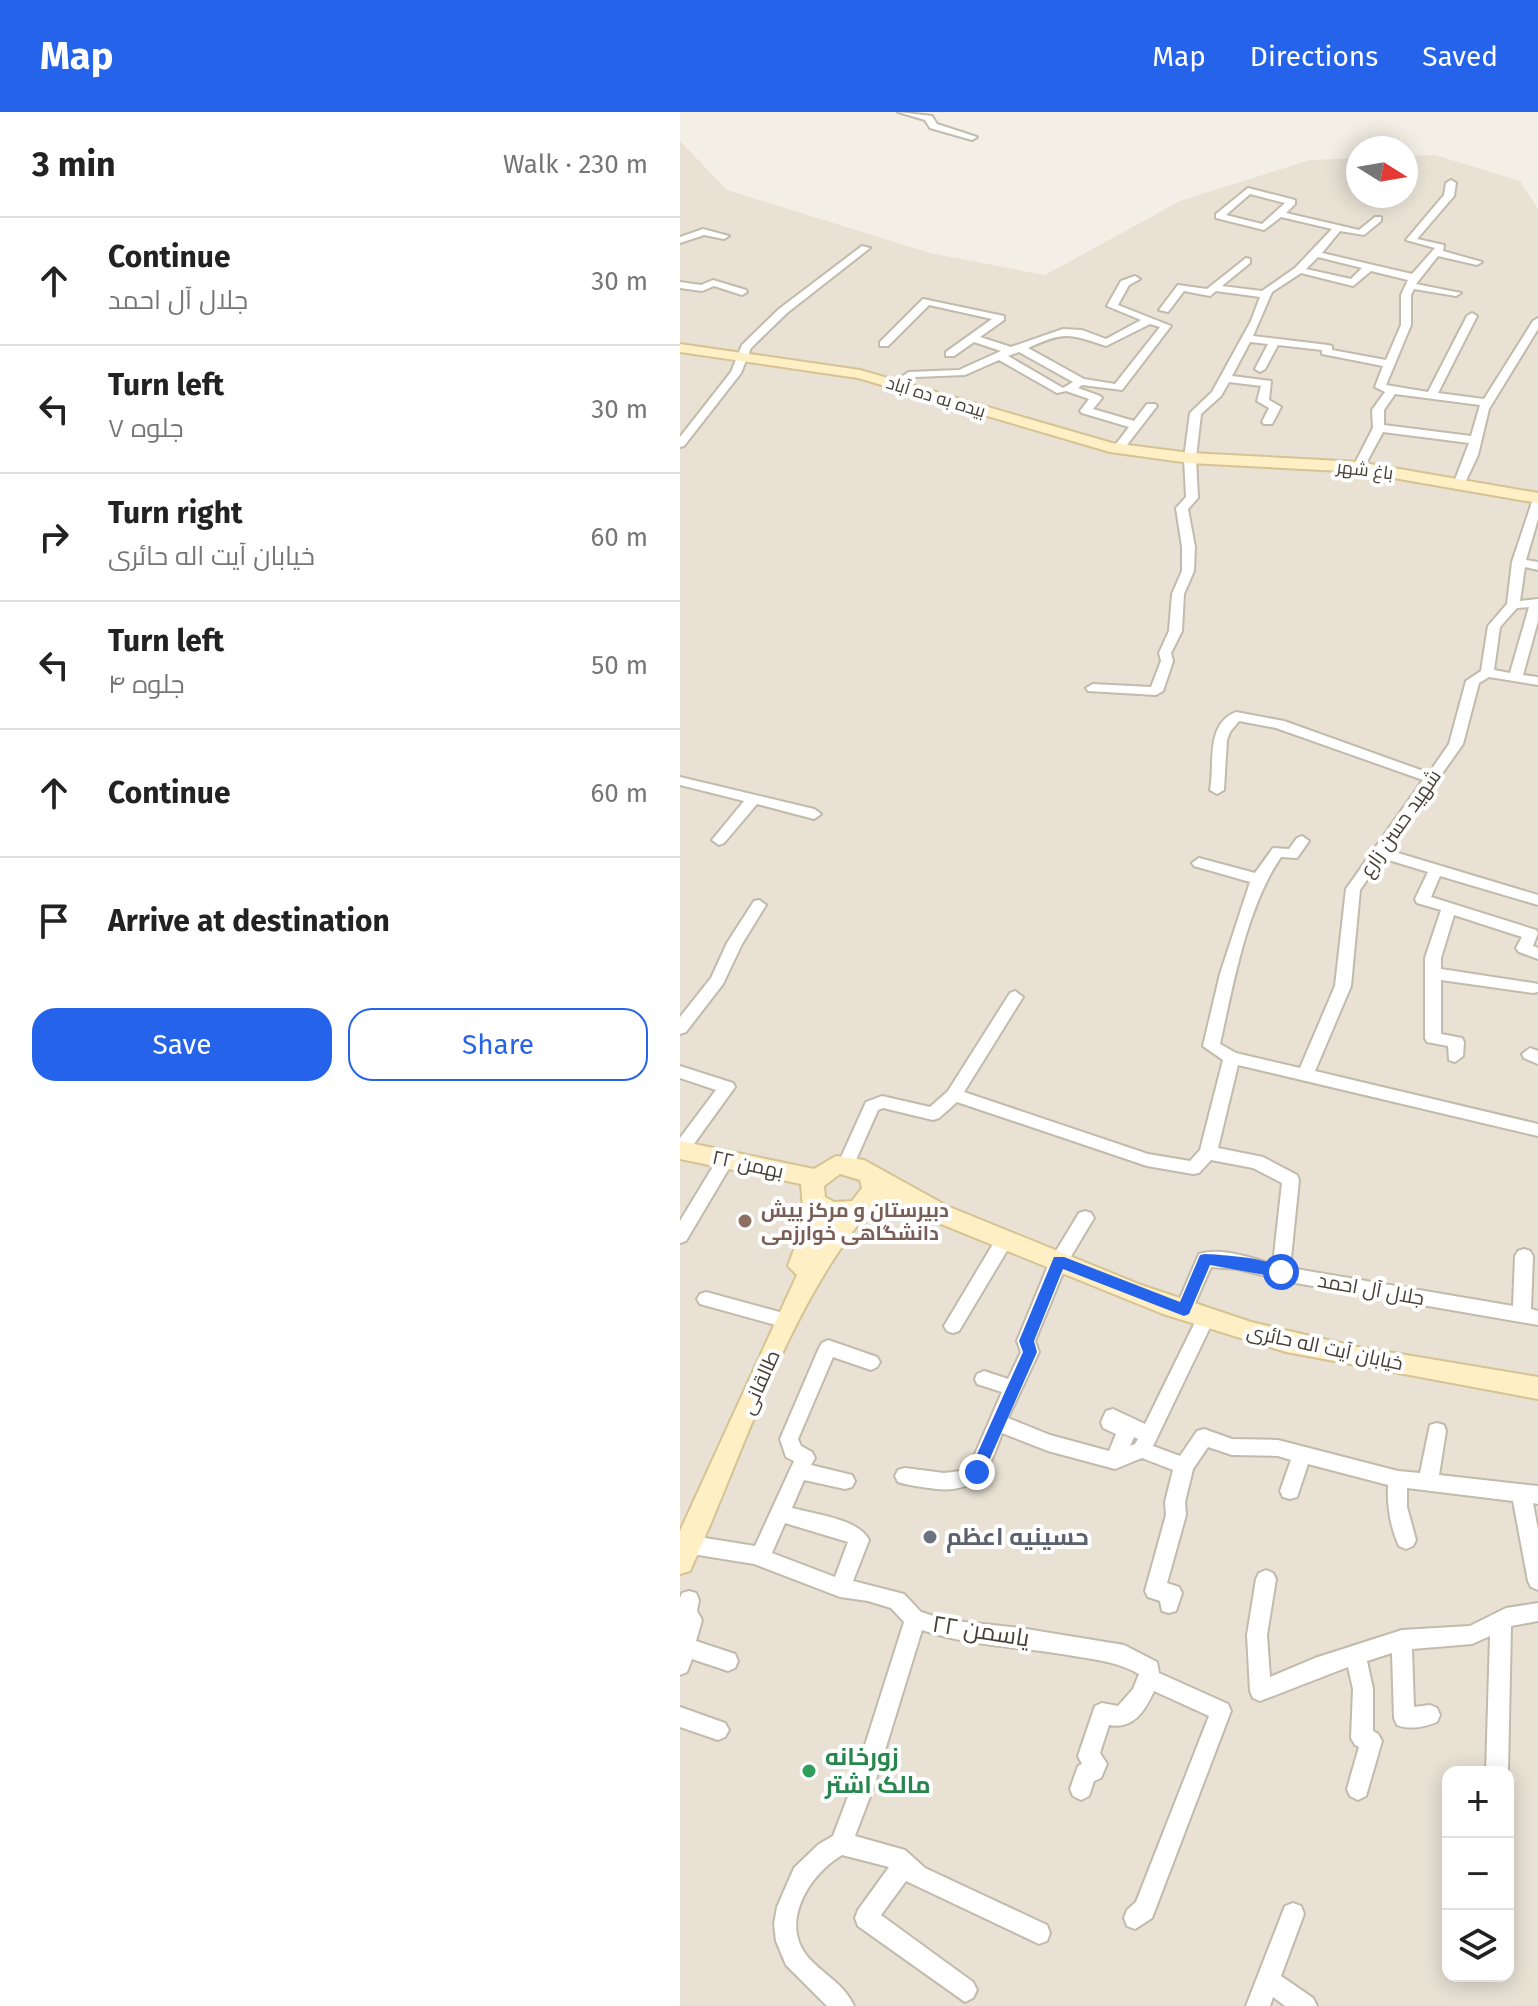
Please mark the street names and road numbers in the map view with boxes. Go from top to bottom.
street label: بیده به ده آباد [884,371,988,423]
street label: باغ شهر [1334,455,1395,485]
street label: شهید حسن زارع [1354,765,1448,883]
street label: ۲۲ بهمن [710,1145,786,1184]
street label: جلال آل احمد [1316,1268,1426,1311]
street label: خیابان آیت اله حائری [1244,1319,1405,1376]
street label: طالقانی [735,1346,786,1418]
street label: یاسمن ۲۲ [930,1610,1032,1653]

